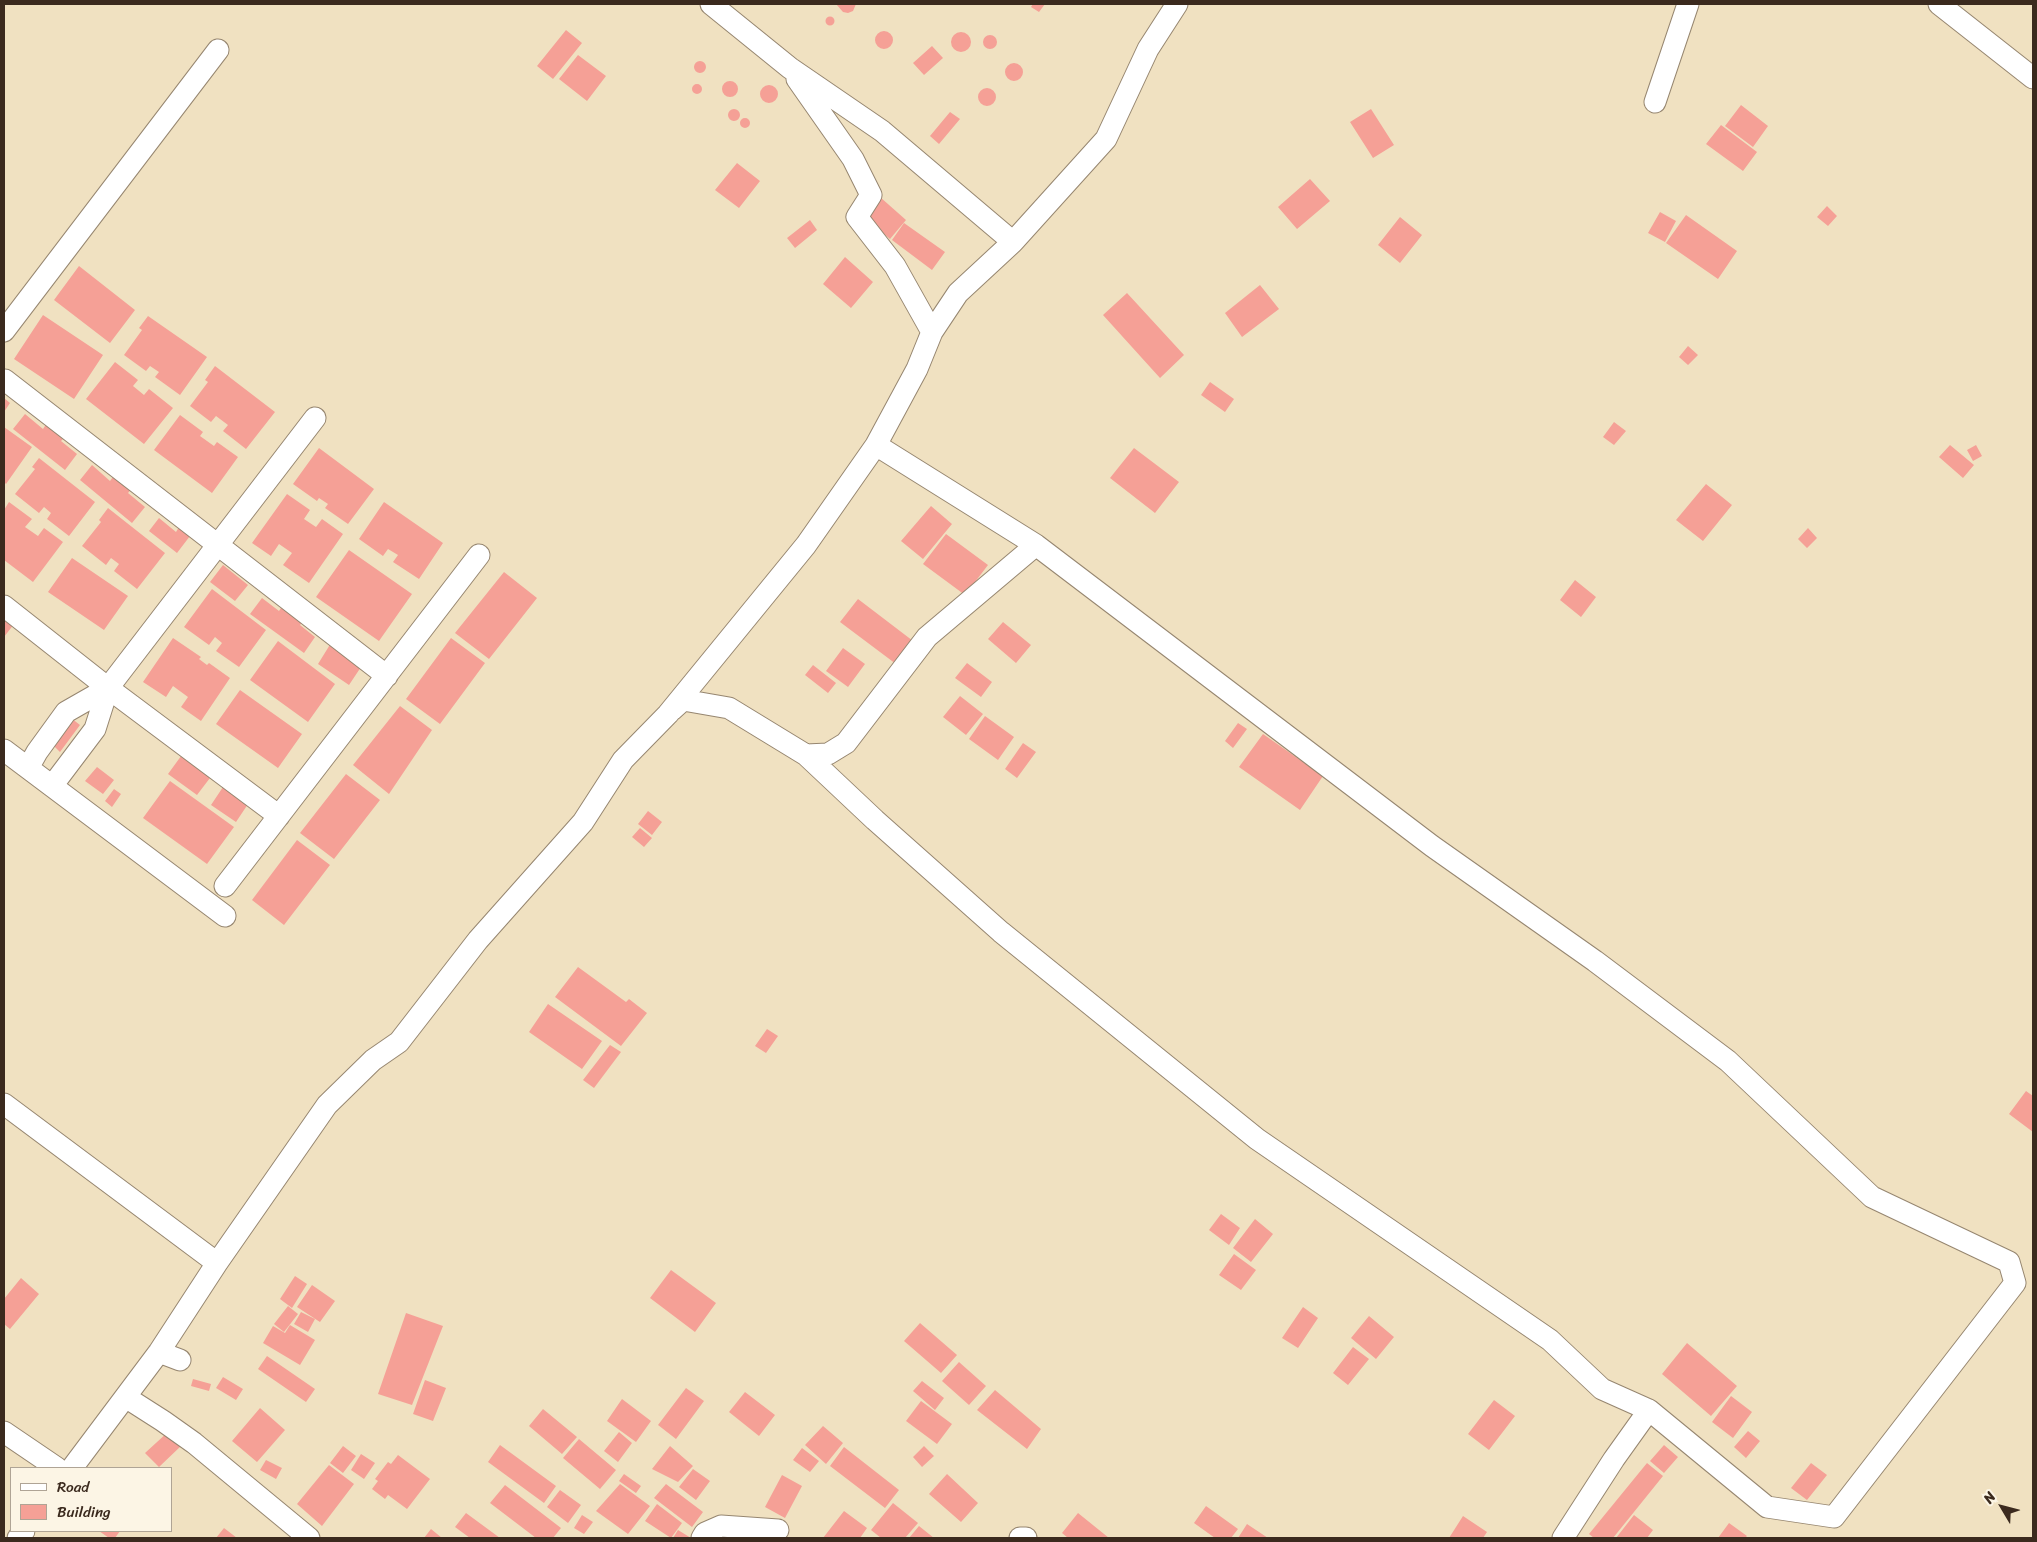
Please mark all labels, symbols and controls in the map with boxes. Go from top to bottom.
legend [10,1467,172,1532]
text: Road [57,1474,89,1500]
north arrow [1977,1482,2027,1532]
text: N [1977,1486,2003,1509]
text: Building [57,1499,111,1525]

